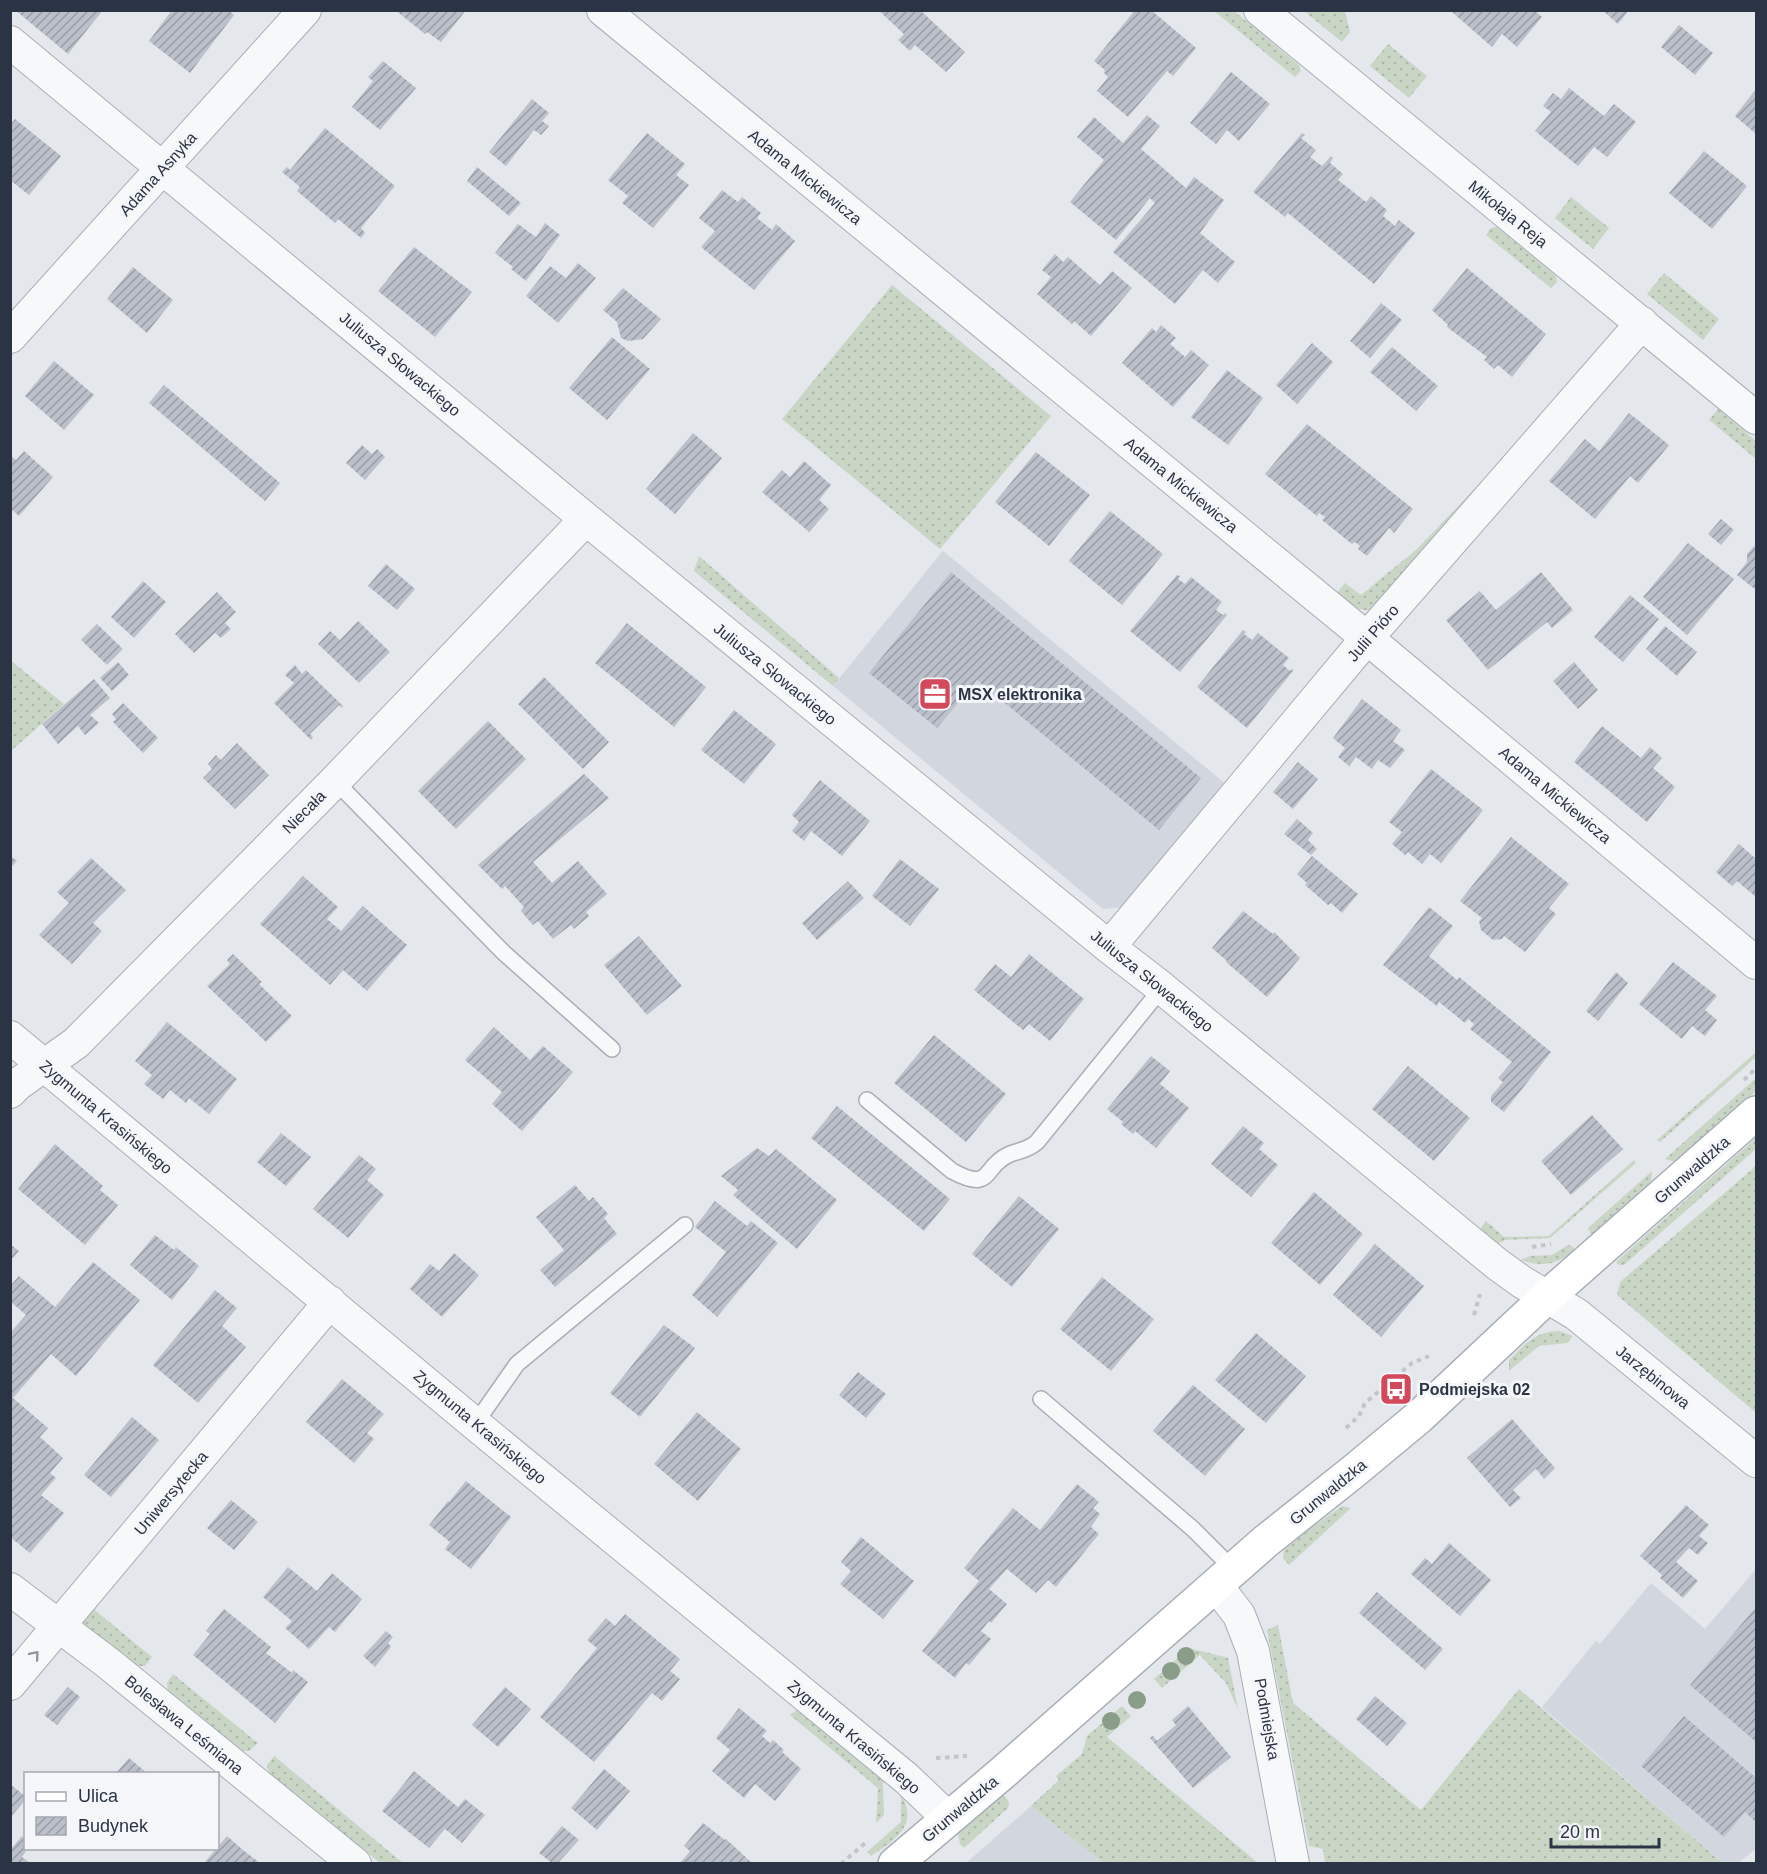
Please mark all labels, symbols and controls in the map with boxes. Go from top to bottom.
street label: Adama Mickiewicza [745,126,865,228]
street label: Adama Asnyka [116,129,200,219]
street label: Mikołaja Reja [1465,177,1551,251]
street label: Juliusza Słowackiego [336,309,464,419]
street label: Adama Mickiewicza [1121,434,1241,536]
street label: Julii Pióro [1344,601,1402,665]
street label: Juliusza Słowackiego [711,620,840,729]
office icon: MSX elektronika [917,676,953,712]
place label: MSX elektronika [958,686,1082,703]
street label: Adama Mickiewicza [1496,743,1614,847]
street label: Niecała [279,787,329,837]
street label: Juliusza Słowackiego [1088,927,1217,1036]
street label: Zygmunta Krasińskiego [36,1057,176,1177]
street label: Grunwaldzka [1651,1133,1733,1207]
street label: Jarzębinowa [1613,1342,1693,1412]
street label: Zygmunta Krasińskiego [410,1367,550,1487]
bus stop icon: Podmiejska 02 [1378,1371,1414,1407]
place label: Podmiejska 02 [1419,1381,1530,1398]
street label: Uniwersytecka [131,1448,211,1538]
street label: Grunwaldzka [1286,1456,1370,1528]
one-way arrow [27,1651,38,1662]
street label: Bolesława Leśmiana [122,1672,246,1778]
street label: Zygmunta Krasińskiego [784,1677,924,1797]
street label: Podmiejska [1251,1677,1283,1761]
legend [24,1772,219,1850]
street label: Grunwaldzka [919,1772,1001,1846]
text: Ulica [78,1786,119,1806]
scale bar [1551,1811,1659,1849]
text: Budynek [78,1816,149,1836]
text: 20 m [1560,1822,1600,1842]

